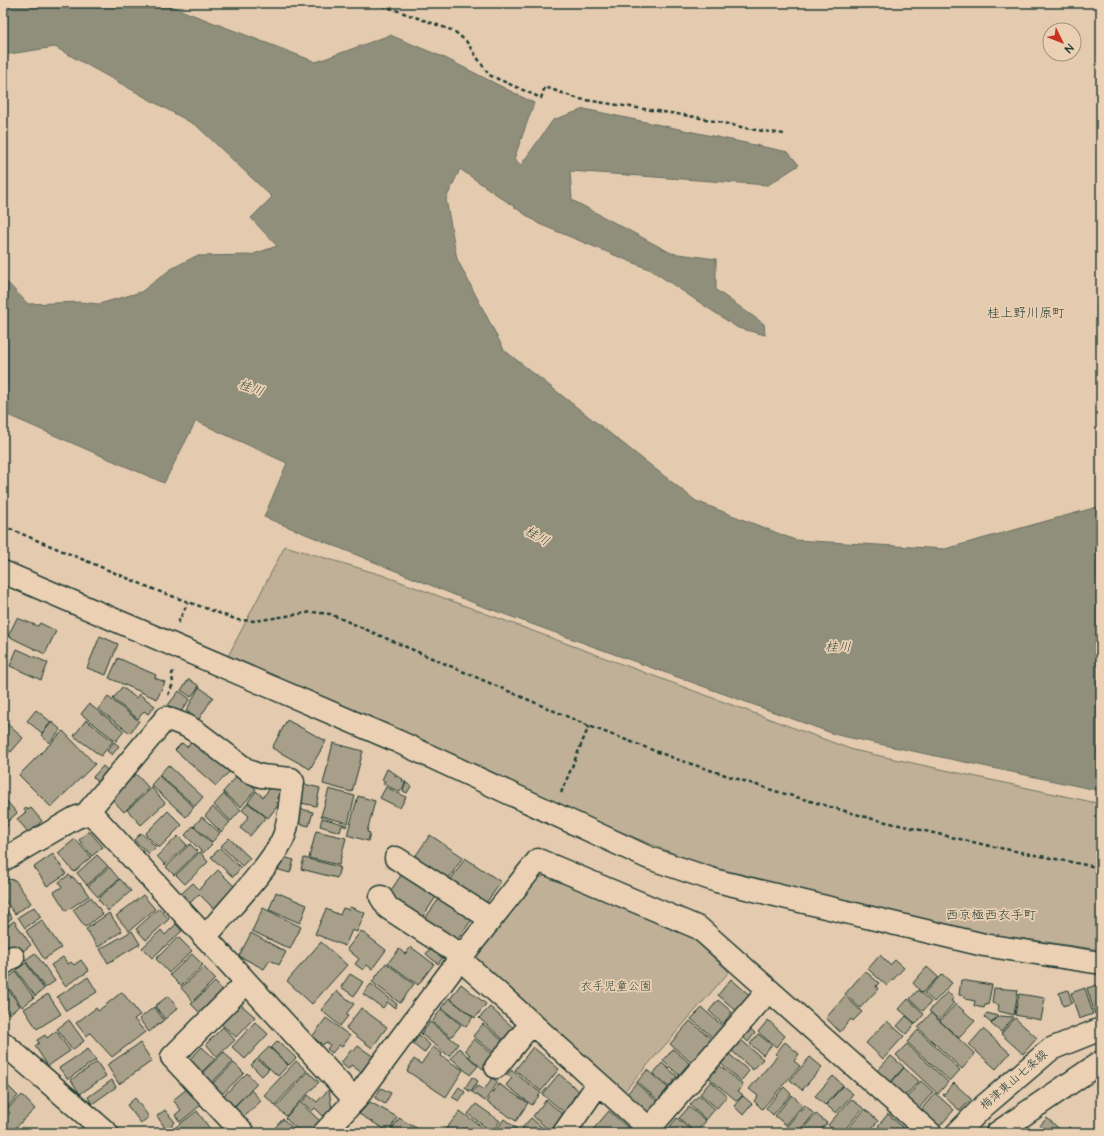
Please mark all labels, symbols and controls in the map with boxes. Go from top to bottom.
north arrow [1042,22,1082,62]
text: N [1061,41,1077,56]
district label: 桂上野川原町 [987,304,1065,322]
water label: 桂川 [236,375,266,401]
water label: 桂川 [521,522,553,550]
water label: 桂川 [825,638,851,656]
district label: 西京極西衣手町 [945,906,1037,924]
park label: 衣手児童公園 [580,978,652,995]
street label: 梅津東山七条線 [977,1046,1051,1114]

